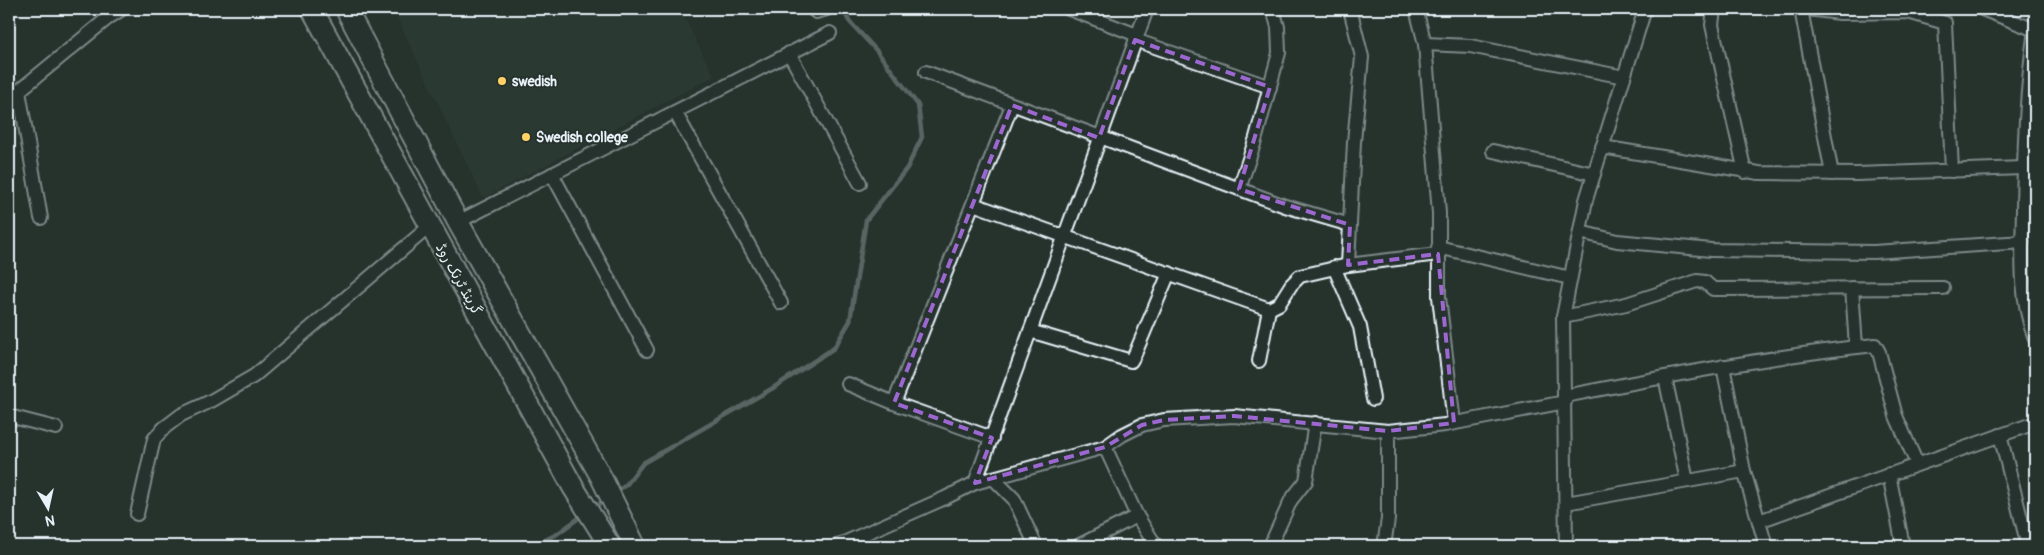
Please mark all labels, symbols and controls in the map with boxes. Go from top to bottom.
place label: swedish [512,73,557,90]
marker: swedish [496,75,508,87]
place label: Swedish college [536,129,629,146]
marker: Swedish college [520,131,532,143]
street label: گرینڈ ٹرنک روڈ [432,241,485,318]
north arrow [22,482,72,532]
text: N [44,511,56,529]

